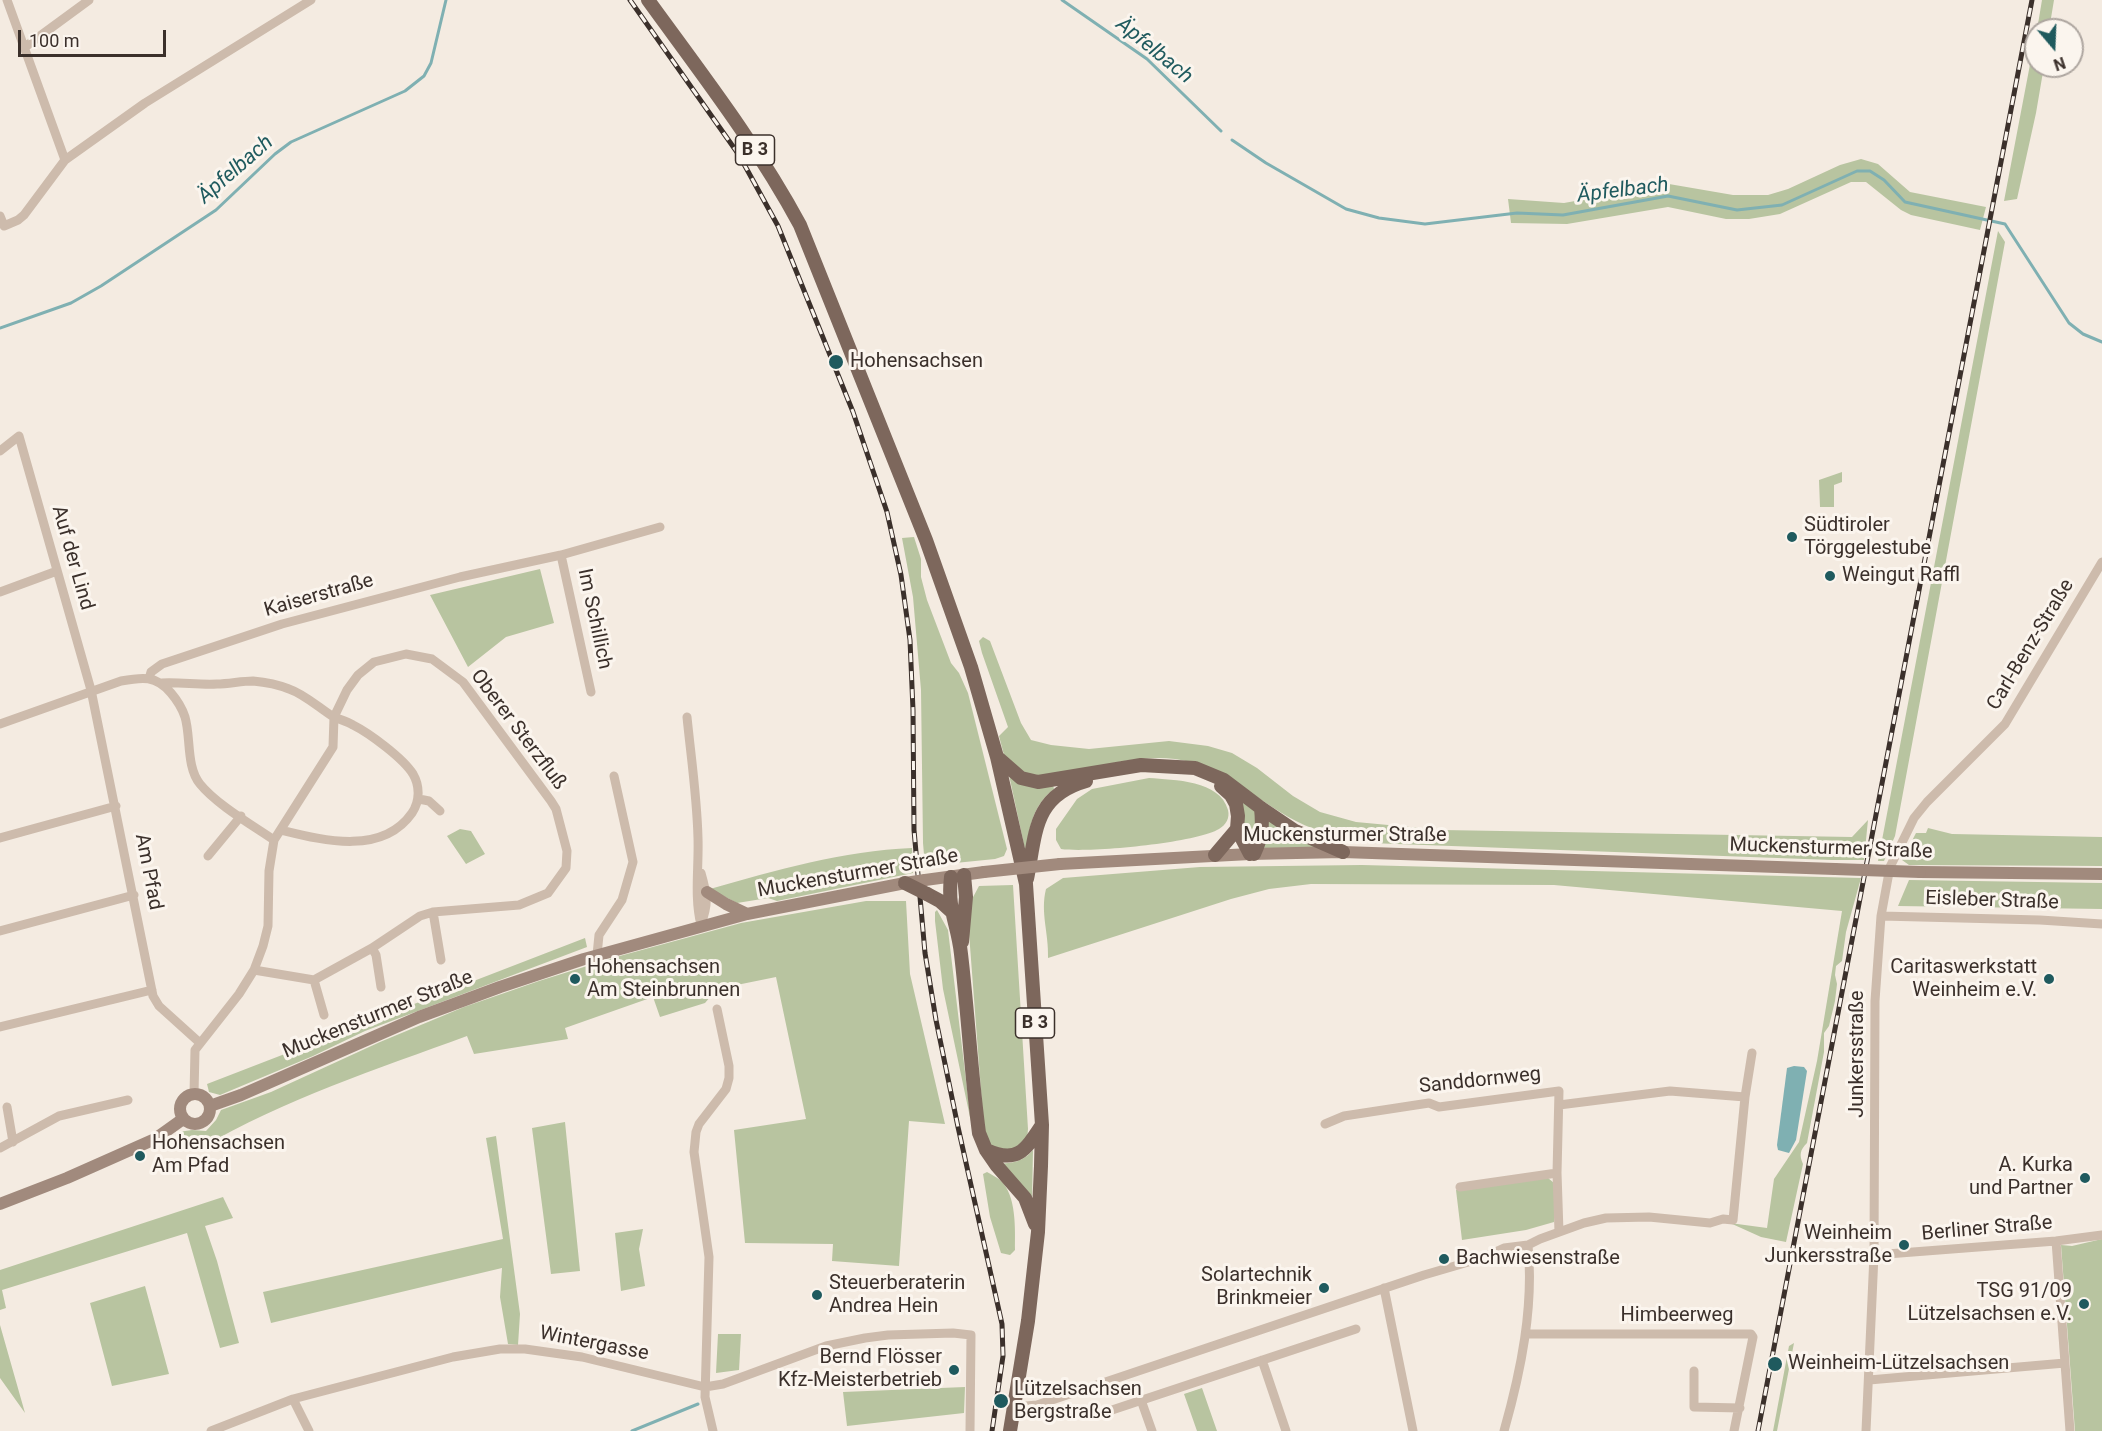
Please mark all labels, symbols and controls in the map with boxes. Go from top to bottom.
water label: Äpfelbach [1110,12,1198,90]
scale bar [21,18,170,56]
north arrow [2024,18,2084,78]
text: 100 m [29,30,80,51]
text: N [2051,53,2068,74]
water label: Äpfelbach [193,130,279,210]
road number: B 3 [736,135,774,165]
water label: Äpfelbach [1576,173,1670,209]
place label: Hohensachsen [850,350,983,374]
marker: Hohensachsen [827,353,845,371]
street label: Auf der Lind [46,503,98,613]
place label: Südtiroler Törggelestube [1804,514,1931,561]
marker: Südtiroler Törggelestube [1785,530,1799,544]
place label: Weingut Raffl [1842,564,1960,588]
street label: Im Schillich [572,567,616,671]
street label: Kaiserstraße [262,569,376,623]
marker: Weingut Raffl [1823,569,1837,583]
street label: Carl-Benz-Straße [1982,575,2080,715]
street label: Oberer Sterzfluß [465,665,571,795]
street label: Muckensturmer Straße [1243,824,1447,848]
street label: Am Pfad [129,832,167,912]
street label: Muckensturmer Straße [1729,833,1933,865]
street label: Muckensturmer Straße [756,845,960,903]
street label: Eisleber Straße [1925,887,2059,915]
place label: Hohensachsen Am Steinbrunnen [587,956,740,1003]
place label: Caritaswerkstatt Weinheim e.V. [1890,956,2037,1003]
street label: Muckensturmer Straße [279,966,477,1064]
marker: Hohensachsen Am Steinbrunnen [568,972,582,986]
marker: Caritaswerkstatt Weinheim e.V. [2042,972,2056,986]
street label: Junkersstraße [1846,990,1870,1118]
road number: B 3 [1016,1008,1054,1038]
street label: Sanddornweg [1418,1063,1542,1099]
place label: Hohensachsen Am Pfad [152,1132,285,1179]
marker: Hohensachsen Am Pfad [133,1149,147,1163]
place label: A. Kurka und Partner [1969,1154,2073,1201]
marker: A. Kurka und Partner [2078,1171,2092,1185]
street label: Berliner Straße [1921,1211,2053,1247]
place label: Weinheim Junkersstraße [1765,1222,1892,1269]
marker: Weinheim Junkersstraße [1897,1238,1911,1252]
place label: Bachwiesenstraße [1456,1247,1620,1271]
marker: Bachwiesenstraße [1437,1252,1451,1266]
place label: Solartechnik Brinkmeier [1201,1264,1312,1311]
place label: Steuerberaterin Andrea Hein [829,1272,965,1319]
place label: TSG 91/09 Lützelsachsen e.V. [1908,1280,2072,1327]
marker: Solartechnik Brinkmeier [1317,1281,1331,1295]
marker: Steuerberaterin Andrea Hein [810,1288,824,1302]
marker: TSG 91/09 Lützelsachsen e.V. [2077,1297,2091,1311]
street label: Himbeerweg [1621,1304,1733,1328]
street label: Wintergasse [537,1322,651,1366]
place label: Bernd Flösser Kfz-Meisterbetrieb [778,1346,942,1393]
place label: Weinheim-Lützelsachsen [1788,1352,2009,1376]
marker: Weinheim-Lützelsachsen [1766,1355,1784,1373]
marker: Bernd Flösser Kfz-Meisterbetrieb [947,1363,961,1377]
place label: Lützelsachsen Bergstraße [1014,1378,1142,1425]
marker: Lützelsachsen Bergstraße [992,1392,1010,1410]

